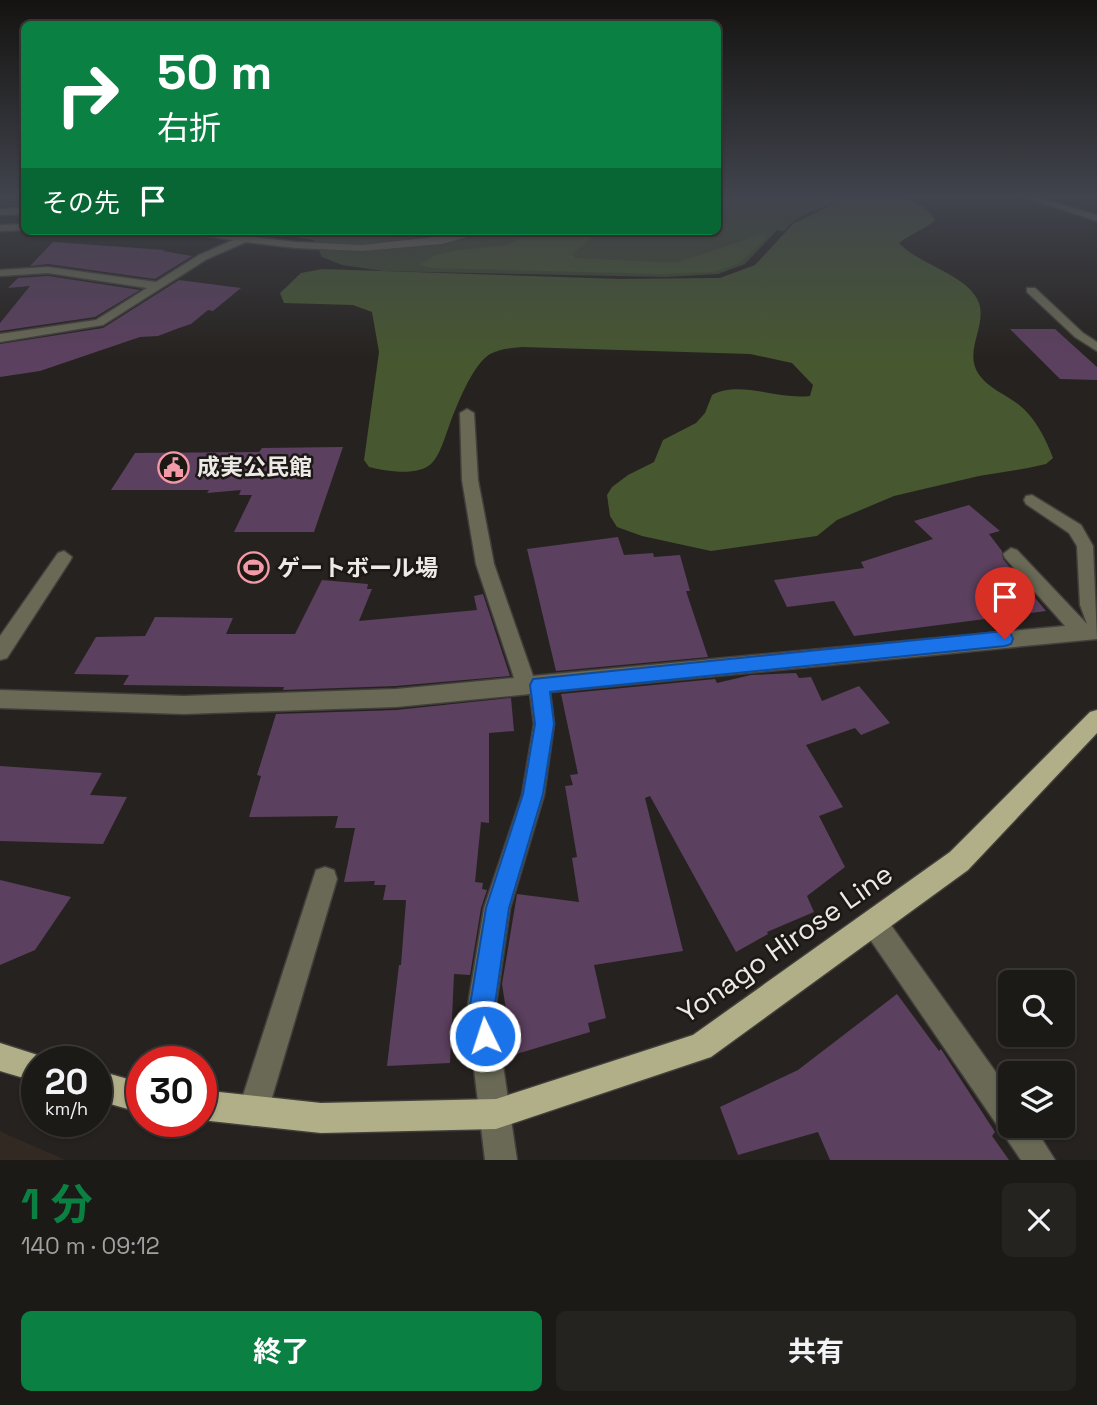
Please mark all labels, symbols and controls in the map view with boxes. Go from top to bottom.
text: 50 m [157,41,272,103]
icon: right [42,49,133,140]
text: 右折 [157,108,221,148]
icon: arrive [134,182,172,220]
text: その先 [42,186,120,220]
public building icon: 成実公民館 [157,450,191,484]
place label: 成実公民館 [197,452,312,482]
sports icon: ゲートボール場 [237,551,271,585]
place label: ゲートボール場 [277,553,438,583]
pin [975,567,1035,639]
icon: arrive [986,578,1024,616]
street label: Yonago Hirose Line [671,855,899,1031]
map controls [998,970,1075,1138]
button: search [998,970,1075,1047]
position arrow [448,999,522,1073]
speed limit sign: 30 [126,1046,217,1137]
text: 20 [45,1060,88,1104]
button: layers [998,1061,1075,1138]
text: km/h [45,1097,88,1120]
text: 1 分 [21,1178,93,1231]
button: close [1002,1183,1076,1257]
text: 140 m · 09:12 [21,1231,160,1261]
button: 終了 [21,1311,542,1391]
button: 共有 [556,1311,1076,1391]

